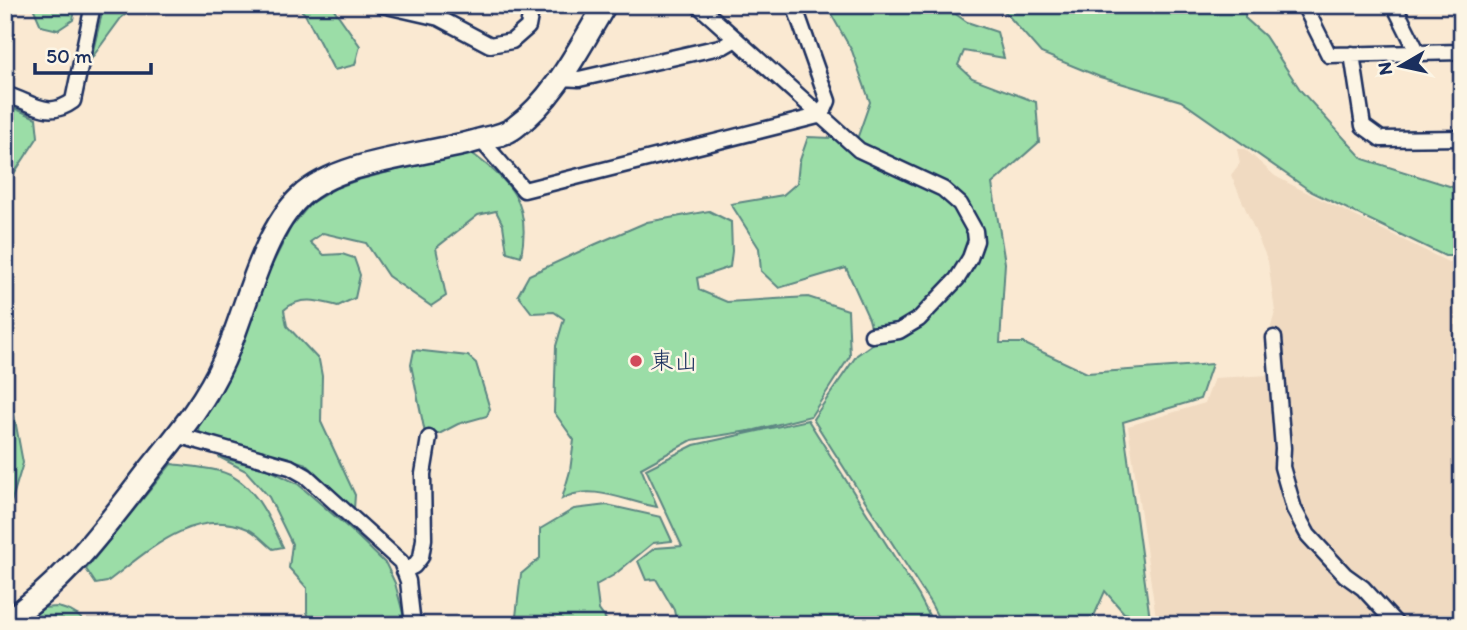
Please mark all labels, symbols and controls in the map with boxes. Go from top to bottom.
scale bar [35,32,150,76]
north arrow [1366,32,1436,102]
text: 50 m [46,43,93,68]
text: N [1372,60,1397,77]
place label: 東山 [650,346,698,375]
marker: 東山 [628,353,644,369]

